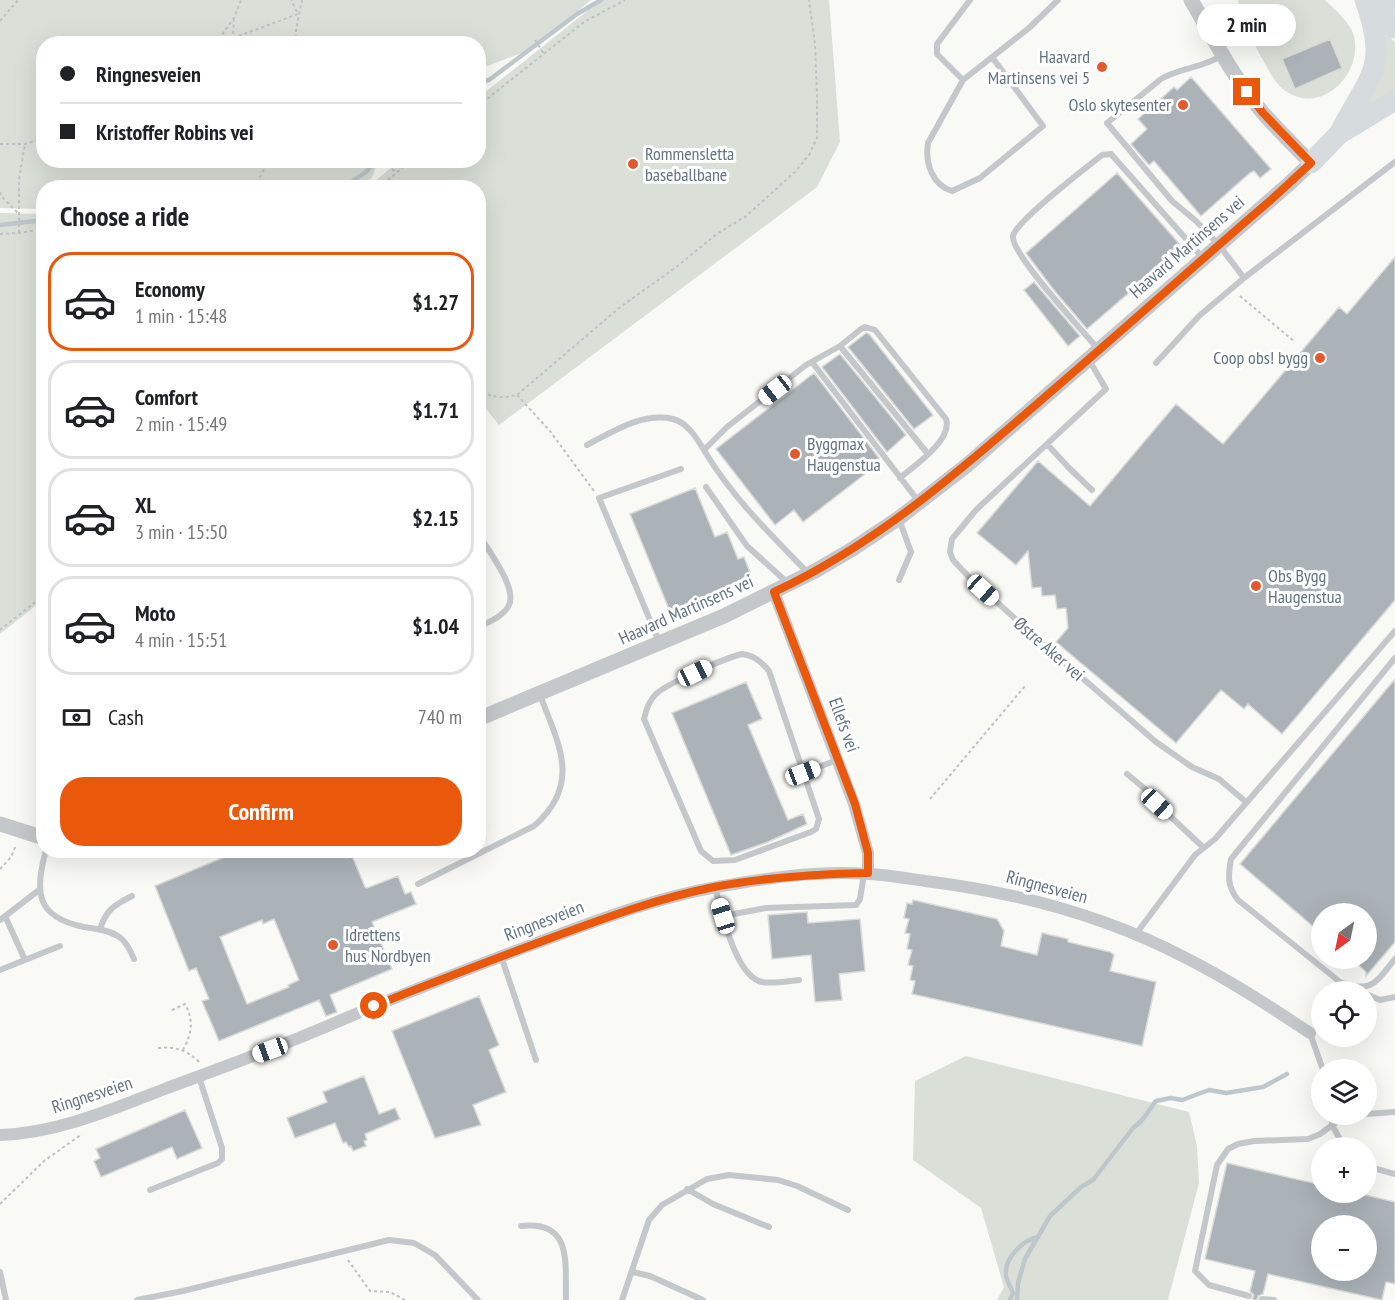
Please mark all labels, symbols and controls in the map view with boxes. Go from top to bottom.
callout: 2 min [1198,5,1296,47]
text: 2 min [1226,12,1267,38]
place label: Haavard Martinsens vei 5 [988,45,1090,89]
text: Ringnesveien [96,60,201,88]
marker: Haavard Martinsens vei 5 [1095,60,1109,74]
route end [1233,78,1260,105]
place label: Oslo skytesenter [1069,93,1171,116]
marker: Oslo skytesenter [1176,98,1190,112]
text: Kristoffer Robins vei [96,118,254,146]
place label: Rommensletta baseballbane [645,142,734,186]
marker: Rommensletta baseballbane [626,157,640,171]
street label: Haavard Martinsens vei [1124,190,1249,303]
text: Choose a ride [60,199,189,233]
icon: car [63,275,117,329]
text: Economy [135,275,205,303]
text: $1.27 [412,288,459,316]
text: 1 min · 15:48 [135,303,227,329]
place label: Coop obs! bygg [1213,346,1308,369]
marker: Coop obs! bygg [1313,351,1327,365]
car [755,372,795,408]
icon: car [63,383,117,437]
text: Comfort [135,383,198,411]
text: $1.71 [412,396,459,424]
text: 2 min · 15:49 [135,411,227,437]
place label: Byggmax Haugenstua [807,432,881,476]
marker: Byggmax Haugenstua [788,447,802,461]
icon: car [63,491,117,545]
text: XL [135,491,156,519]
text: $2.15 [412,504,459,532]
text: 3 min · 15:50 [135,519,227,545]
place label: Obs Bygg Haugenstua [1268,564,1342,608]
street label: Haavard Martinsens vei [615,570,757,650]
car [964,571,1002,609]
marker: Obs Bygg Haugenstua [1249,579,1263,593]
icon: car [63,599,117,653]
text: Moto [135,599,176,627]
text: $1.04 [412,612,459,640]
street label: Østre Aker vei [1009,612,1089,686]
text: 4 min · 15:51 [135,627,227,653]
car [675,657,715,689]
street label: Ellefs vei [824,694,865,755]
icon: cash [60,701,93,734]
text: Cash [108,703,144,731]
text: 740 m [418,704,462,730]
car [783,758,823,788]
button: Confirm [60,777,462,846]
car [1138,785,1176,823]
street label: Ringnesveien [1004,865,1090,908]
street label: Ringnesveien [501,895,587,946]
car [709,896,737,936]
north arrow [1311,903,1377,969]
map controls [1311,903,1377,1281]
place label: Idrettens hus Nordbyen [345,923,431,967]
marker: Idrettens hus Nordbyen [326,938,340,952]
button: locate [1311,981,1377,1047]
route start [360,992,387,1019]
car [250,1035,290,1065]
button: layers [1311,1059,1377,1125]
street label: Ringnesveien [49,1071,135,1118]
button: + [1311,1137,1377,1203]
button: − [1311,1215,1377,1281]

